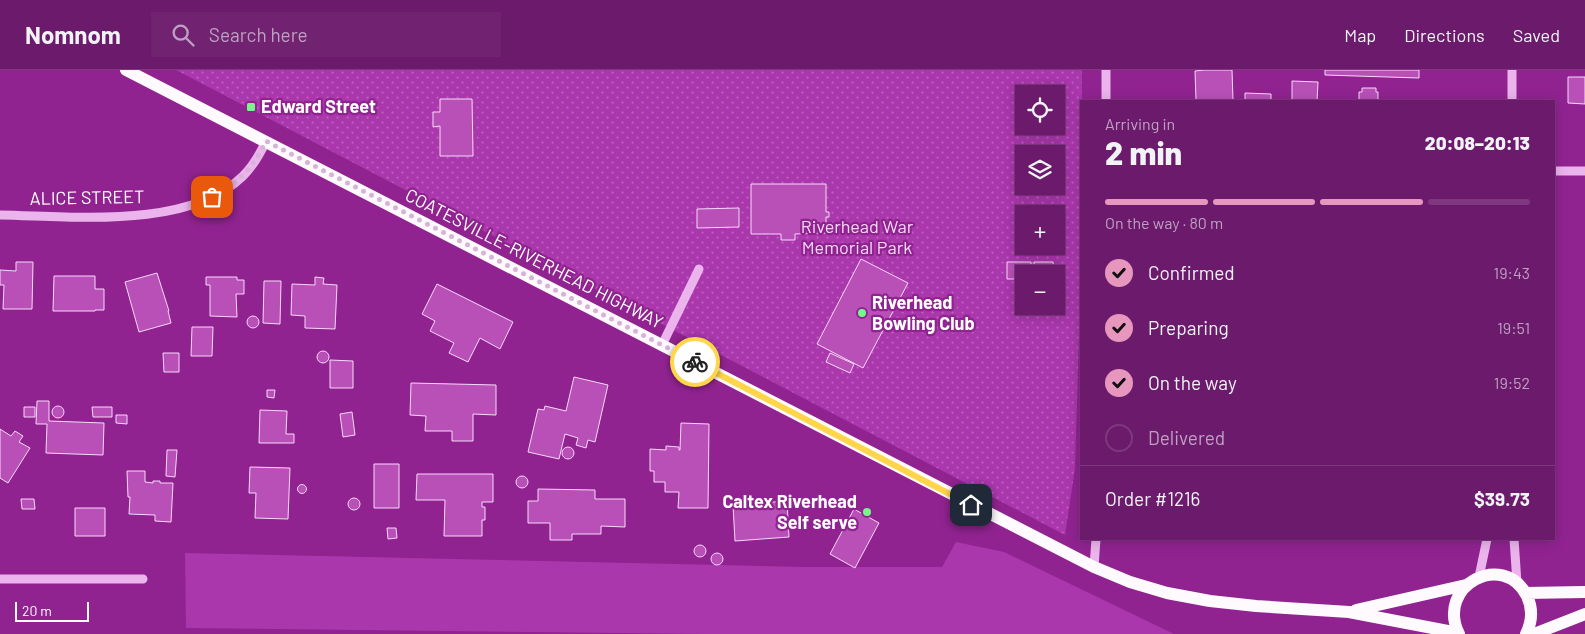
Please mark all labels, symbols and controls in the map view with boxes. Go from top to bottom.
search box [151,12,501,57]
text: Nomnom [25,20,121,49]
icon: search [169,21,197,49]
text: Search here [209,23,308,46]
text: Map [1344,24,1376,46]
text: Directions [1404,24,1485,46]
text: Saved [1513,24,1560,46]
map controls [1015,85,1065,315]
button: locate [1015,85,1065,135]
place label: Edward Street [261,95,376,117]
marker: Edward Street [245,101,257,113]
text: Arriving in [1105,114,1175,133]
text: 20:08–20:13 [1425,131,1530,154]
text: 2 min [1105,133,1182,171]
button: layers [1015,145,1065,195]
pin [191,176,233,218]
icon: bag [198,183,226,211]
street label: COATESVILLE-RIVERHEAD HIGHWAY [402,183,667,333]
street label: ALICE STREET [29,185,144,209]
button: + [1015,205,1065,255]
text: On the way · 80 m [1105,213,1223,232]
park label: Riverhead War Memorial Park [801,215,914,258]
icon: check [1105,259,1133,287]
text: Confirmed [1148,261,1235,284]
text: 19:43 [1494,263,1530,282]
button: − [1015,265,1065,315]
place label: Riverhead Bowling Club [872,291,975,334]
marker: Riverhead Bowling Club [856,307,868,319]
icon: check [1105,314,1133,342]
text: Preparing [1148,316,1229,339]
text: 19:51 [1497,318,1530,337]
courier [670,337,720,387]
icon: bike [681,348,709,376]
icon: check [1105,369,1133,397]
text: On the way [1148,371,1237,394]
text: 19:52 [1494,373,1530,392]
text: Delivered [1148,426,1225,449]
pin [950,484,992,526]
text: Order #1216 [1105,487,1200,510]
text: $39.73 [1474,487,1530,510]
place label: Caltex Riverhead Self serve [722,490,857,533]
icon: home [957,491,985,519]
marker: Caltex Riverhead Self serve [861,506,873,518]
scale bar [15,599,89,622]
text: 20 m [22,602,52,619]

